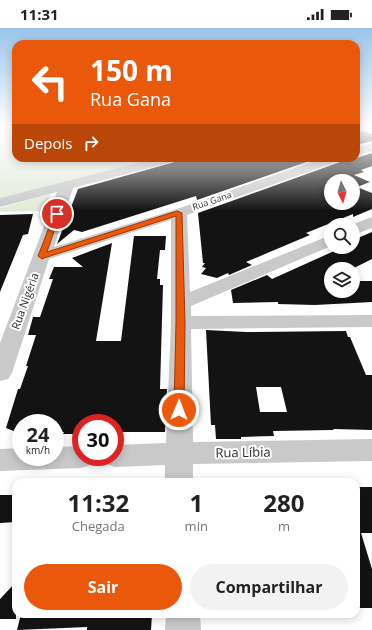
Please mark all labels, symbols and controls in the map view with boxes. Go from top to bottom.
text: 11:31 [20,4,59,24]
text: 150 m [90,51,173,89]
icon: left [24,56,76,108]
text: Rua Gana [90,87,171,111]
icon: right [80,132,102,154]
text: Depois [24,133,72,153]
north arrow [324,174,360,210]
map controls [324,174,360,298]
street label: Rua Gana [191,188,233,213]
pin [40,197,74,231]
icon: arrive [46,203,68,225]
button: search [324,218,360,254]
button: layers [324,262,360,298]
street label: Rua Nigéria [7,270,42,331]
position arrow [158,389,200,431]
speed limit sign: 30 [72,414,124,466]
text: 24 [27,421,49,448]
text: km/h [26,443,50,457]
street label: Rua Líbia [215,443,271,461]
text: 11:32 [67,486,129,519]
text: 1 [189,486,203,519]
text: 280 [263,486,305,519]
text: Chegada [72,517,125,535]
text: min [185,517,208,535]
text: m [278,517,290,535]
button: Sair [24,564,182,610]
button: Compartilhar [190,564,348,610]

